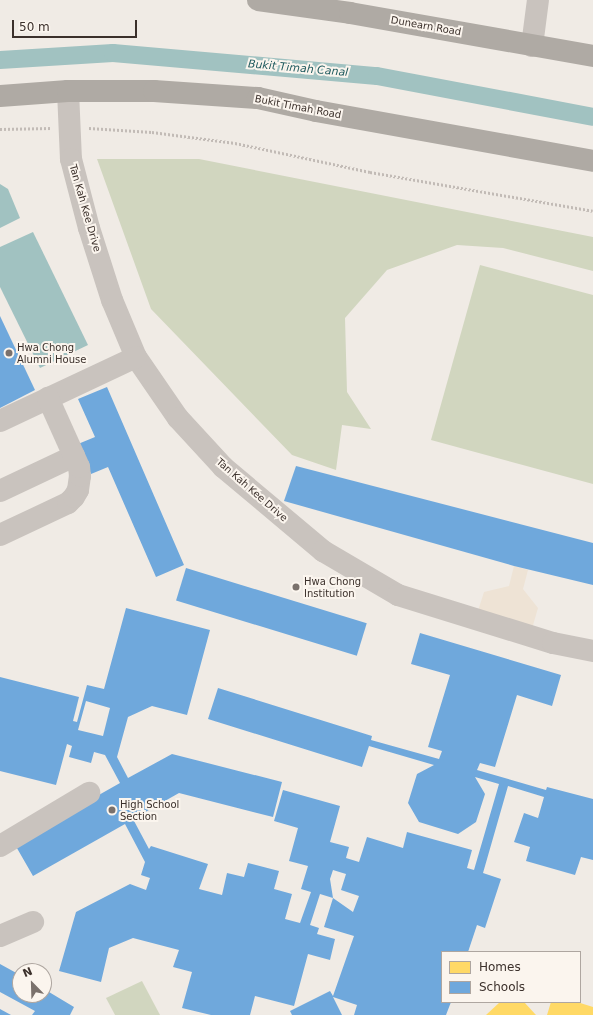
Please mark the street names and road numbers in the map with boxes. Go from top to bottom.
street label: Dunearn Road [390,14,462,38]
street label: Bukit Timah Road [254,93,342,121]
street label: Tan Kah Kee Drive [67,163,103,253]
street label: Tan Kah Kee Drive [214,456,290,524]

